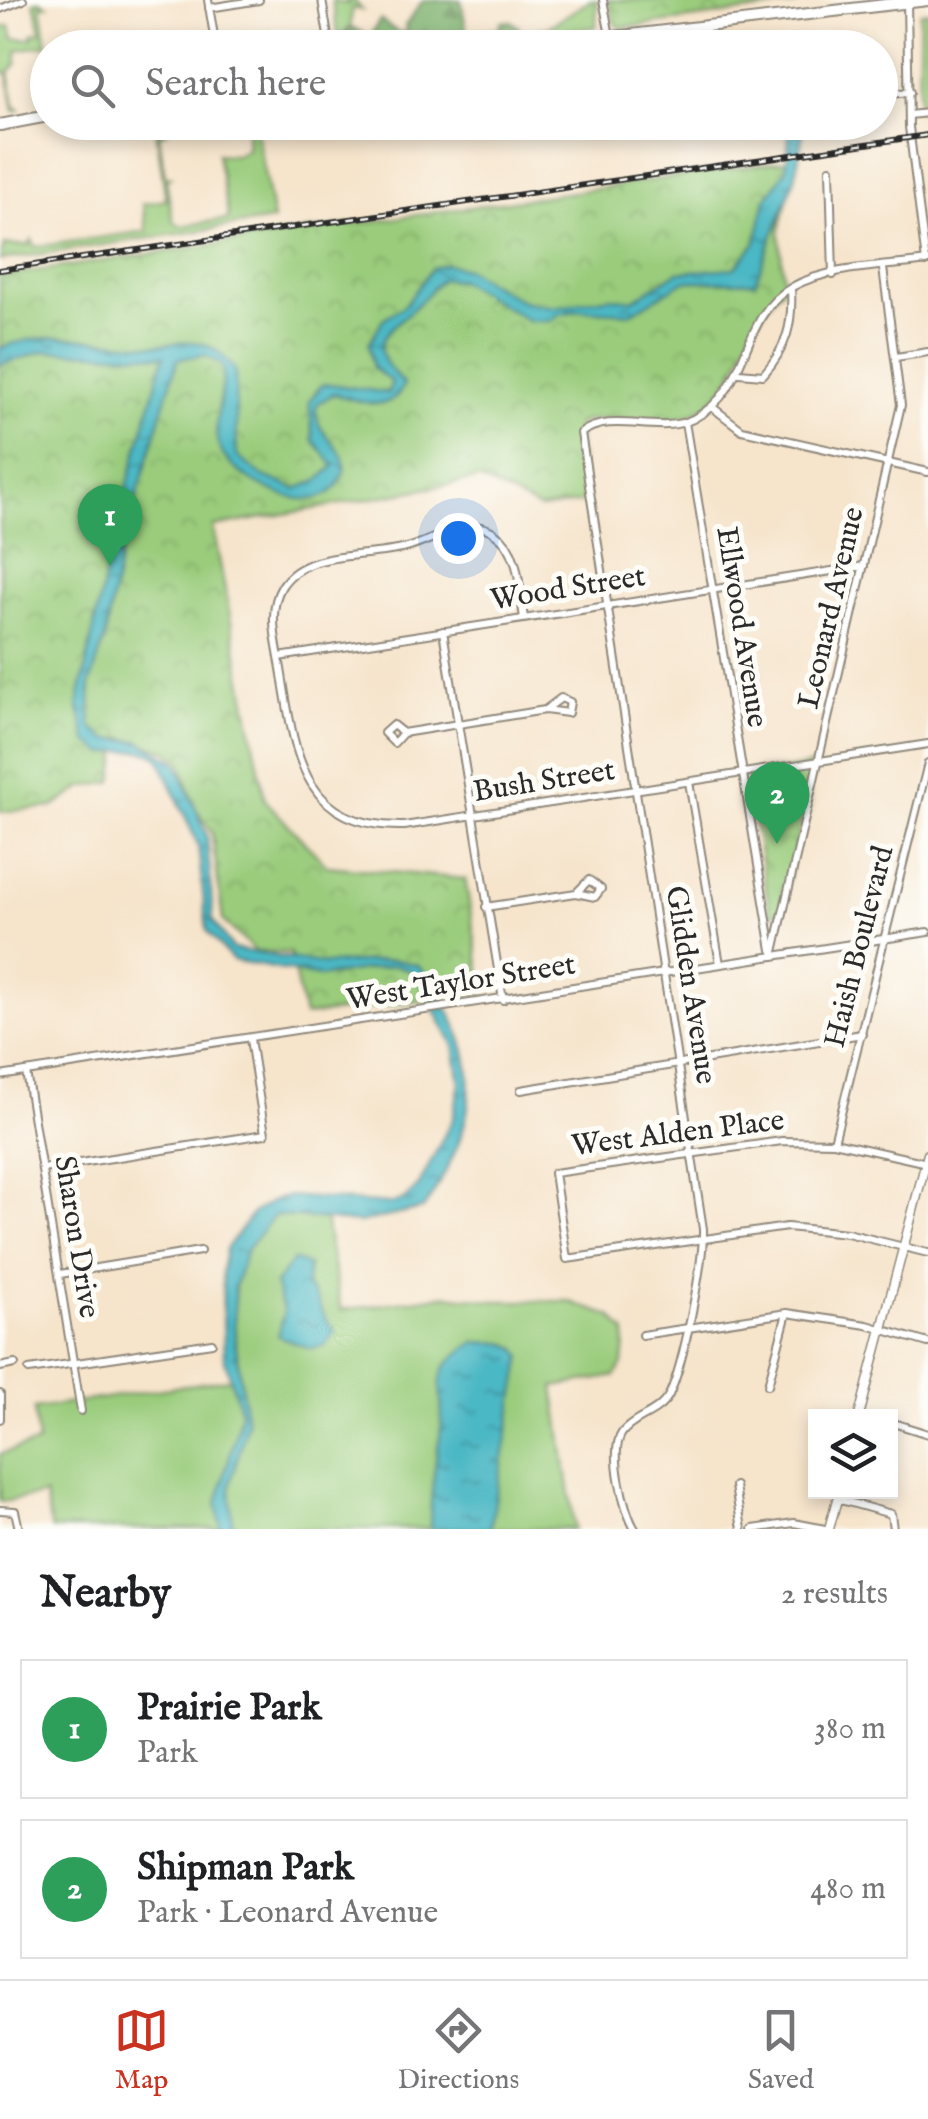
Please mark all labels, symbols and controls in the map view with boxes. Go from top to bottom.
search box [30,30,898,140]
icon: search [65,58,120,113]
text: Search here [145,61,326,109]
pin: 1 [78,484,142,566]
street label: Leonard Avenue [790,504,874,712]
your location [433,513,484,564]
street label: Ellwood Avenue [706,524,776,730]
street label: Wood Street [488,558,648,620]
street label: Bush Street [470,752,618,812]
pin: 2 [744,762,810,844]
street label: Haish Boulevard [817,841,904,1052]
street label: Glidden Avenue [656,883,724,1087]
street label: West Taylor Street [344,946,578,1020]
street label: West Alden Place [569,1102,787,1166]
street label: Sharon Drive [44,1153,108,1321]
map controls [808,1409,898,1499]
button: layers [808,1409,898,1499]
text: Nearby [40,1568,171,1621]
text: 2 results [781,1574,888,1615]
text: Prairie Park [137,1685,322,1733]
text: 1 [69,1709,80,1750]
text: 380 m [814,1709,886,1750]
text: Park [137,1733,198,1774]
text: Shipman Park [137,1845,354,1893]
text: 2 [67,1869,82,1910]
text: 480 m [810,1869,886,1910]
text: Park · Leonard Avenue [137,1893,438,1934]
tab: Map [114,2003,169,2098]
tab: Directions [397,2003,519,2098]
tab: Saved [748,2003,814,2098]

